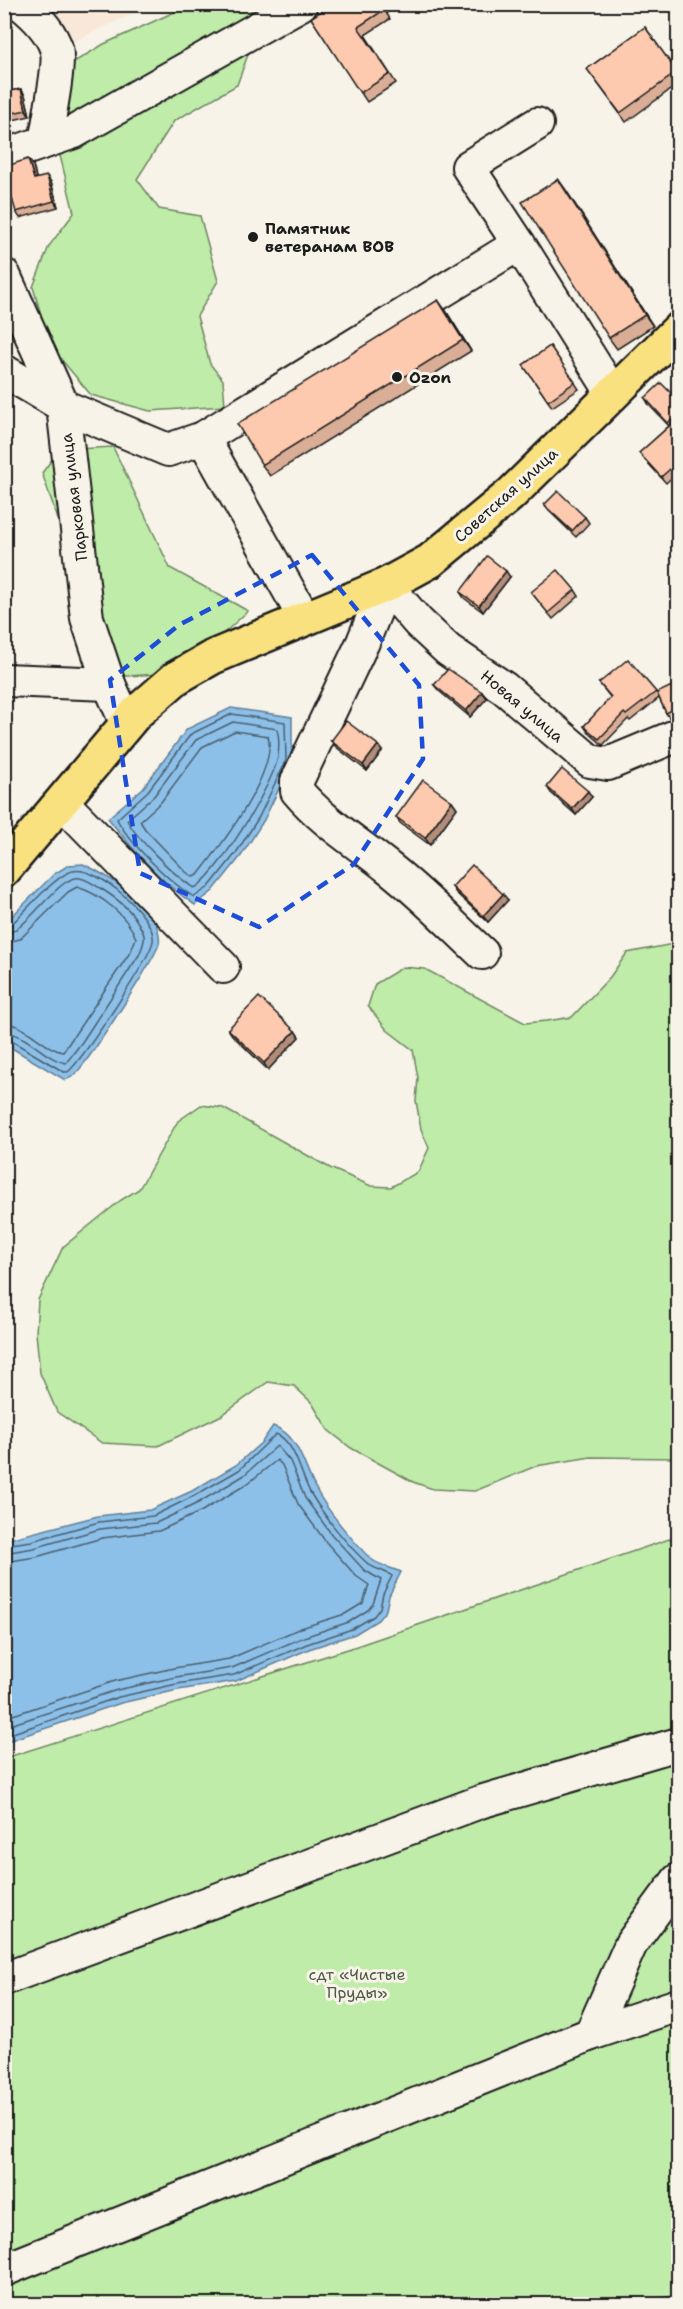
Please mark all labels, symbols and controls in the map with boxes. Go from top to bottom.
place label: Памятник ветеранам ВОВ [265,218,394,257]
marker: Памятник ветеранам ВОВ [246,230,260,244]
place label: Ozon [409,367,452,388]
marker: Ozon [390,370,404,384]
street label: Парковая улица [56,432,92,562]
street label: Советская улица [450,443,562,547]
street label: Новая улица [476,665,568,747]
park label: сдт «Чистые Пруды» [309,1964,405,2003]

